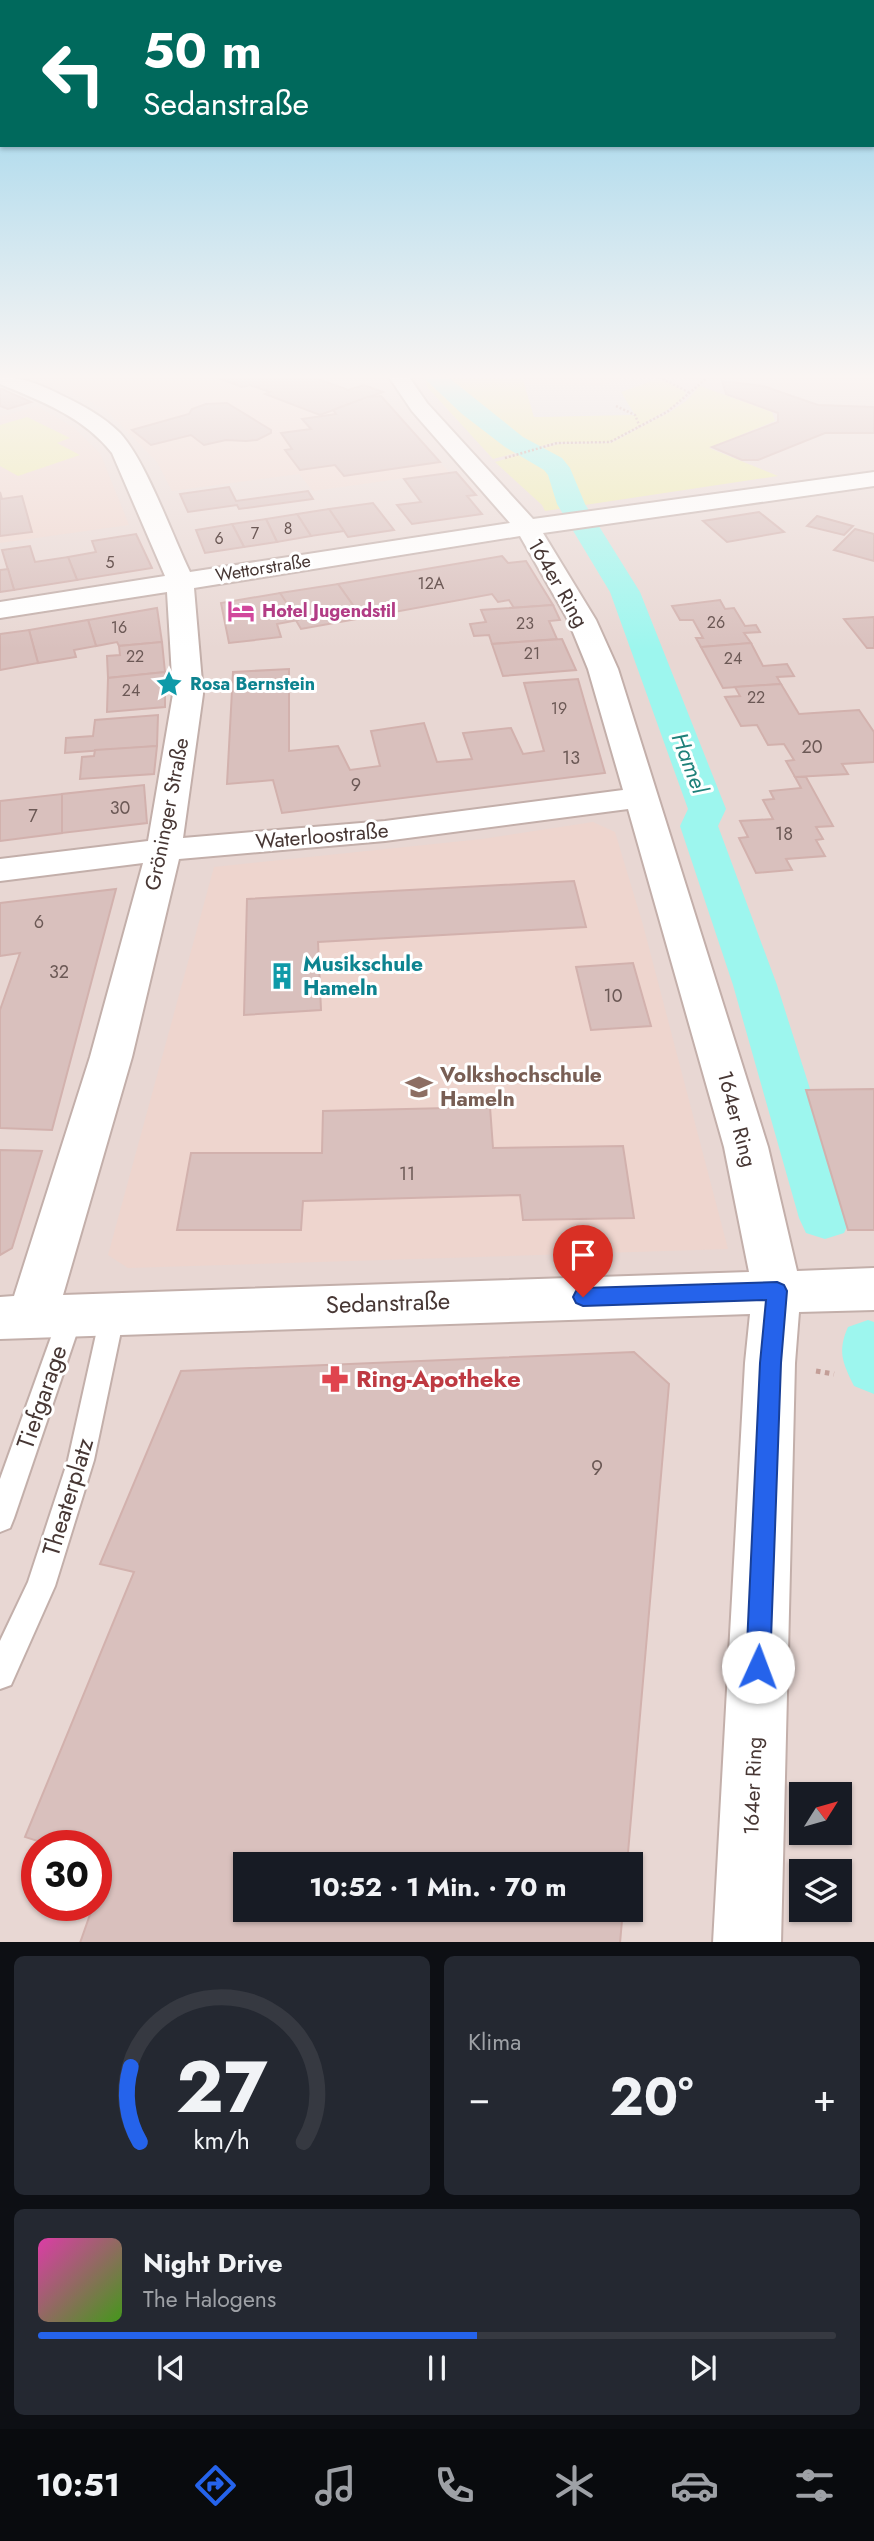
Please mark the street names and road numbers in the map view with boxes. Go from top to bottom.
street label: 164er Ring [520,533,596,633]
street label: Wettorstraße [213,548,313,588]
street label: Gröninger Straße [137,735,197,893]
street label: Waterloostraße [254,815,390,857]
street label: 164er Ring [710,1068,764,1170]
street label: Sedanstraße [325,1283,451,1322]
street label: Tiefgarage [7,1340,76,1453]
street label: Theaterplatz [33,1434,102,1560]
street label: 164er Ring [736,1736,770,1836]

